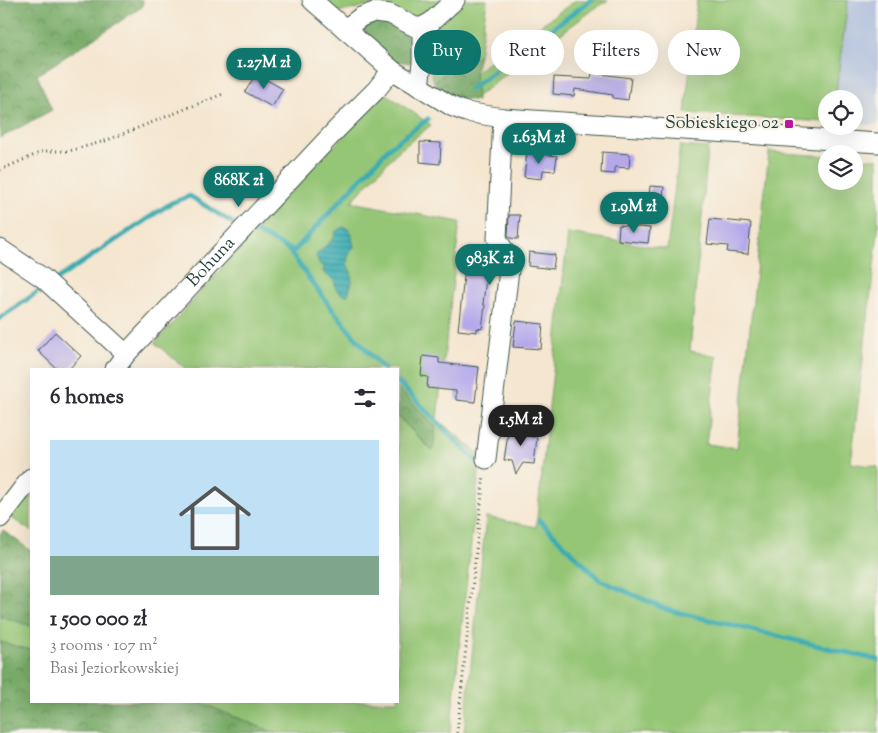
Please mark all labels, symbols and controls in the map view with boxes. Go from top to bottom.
chip: Buy [414,30,481,75]
chip: Rent [491,30,564,75]
chip: Filters [574,30,658,75]
chip: New [668,30,740,75]
pin: 1.27M zł [212,48,316,90]
text: 1.27M zł [237,52,291,75]
map controls [818,90,863,190]
button: locate [818,90,863,135]
place label: Sobieskiego 02 [665,111,780,137]
marker: Sobieskiego 02 [783,118,795,130]
pin: 1.63M zł [487,122,591,165]
text: 1.63M zł [513,127,565,150]
button: layers [818,145,863,190]
pin: 868K zł [193,166,285,208]
text: 868K zł [214,170,264,193]
pin: 1.9M zł [588,192,680,234]
text: 1.9M zł [611,196,657,219]
street label: Bohuna [181,231,242,294]
pin: 983K zł [444,244,536,286]
text: 983K zł [466,248,514,271]
text: 6 homes [50,383,124,413]
icon: filters [351,384,379,412]
pin: 1.5M zł [475,404,567,447]
text: 1.5M zł [499,409,543,432]
icon: home [170,473,260,563]
text: 1 500 000 zł [50,605,147,635]
text: 3 rooms · 107 m² [50,635,158,658]
text: Basi Jeziorkowskiej [50,658,179,681]

